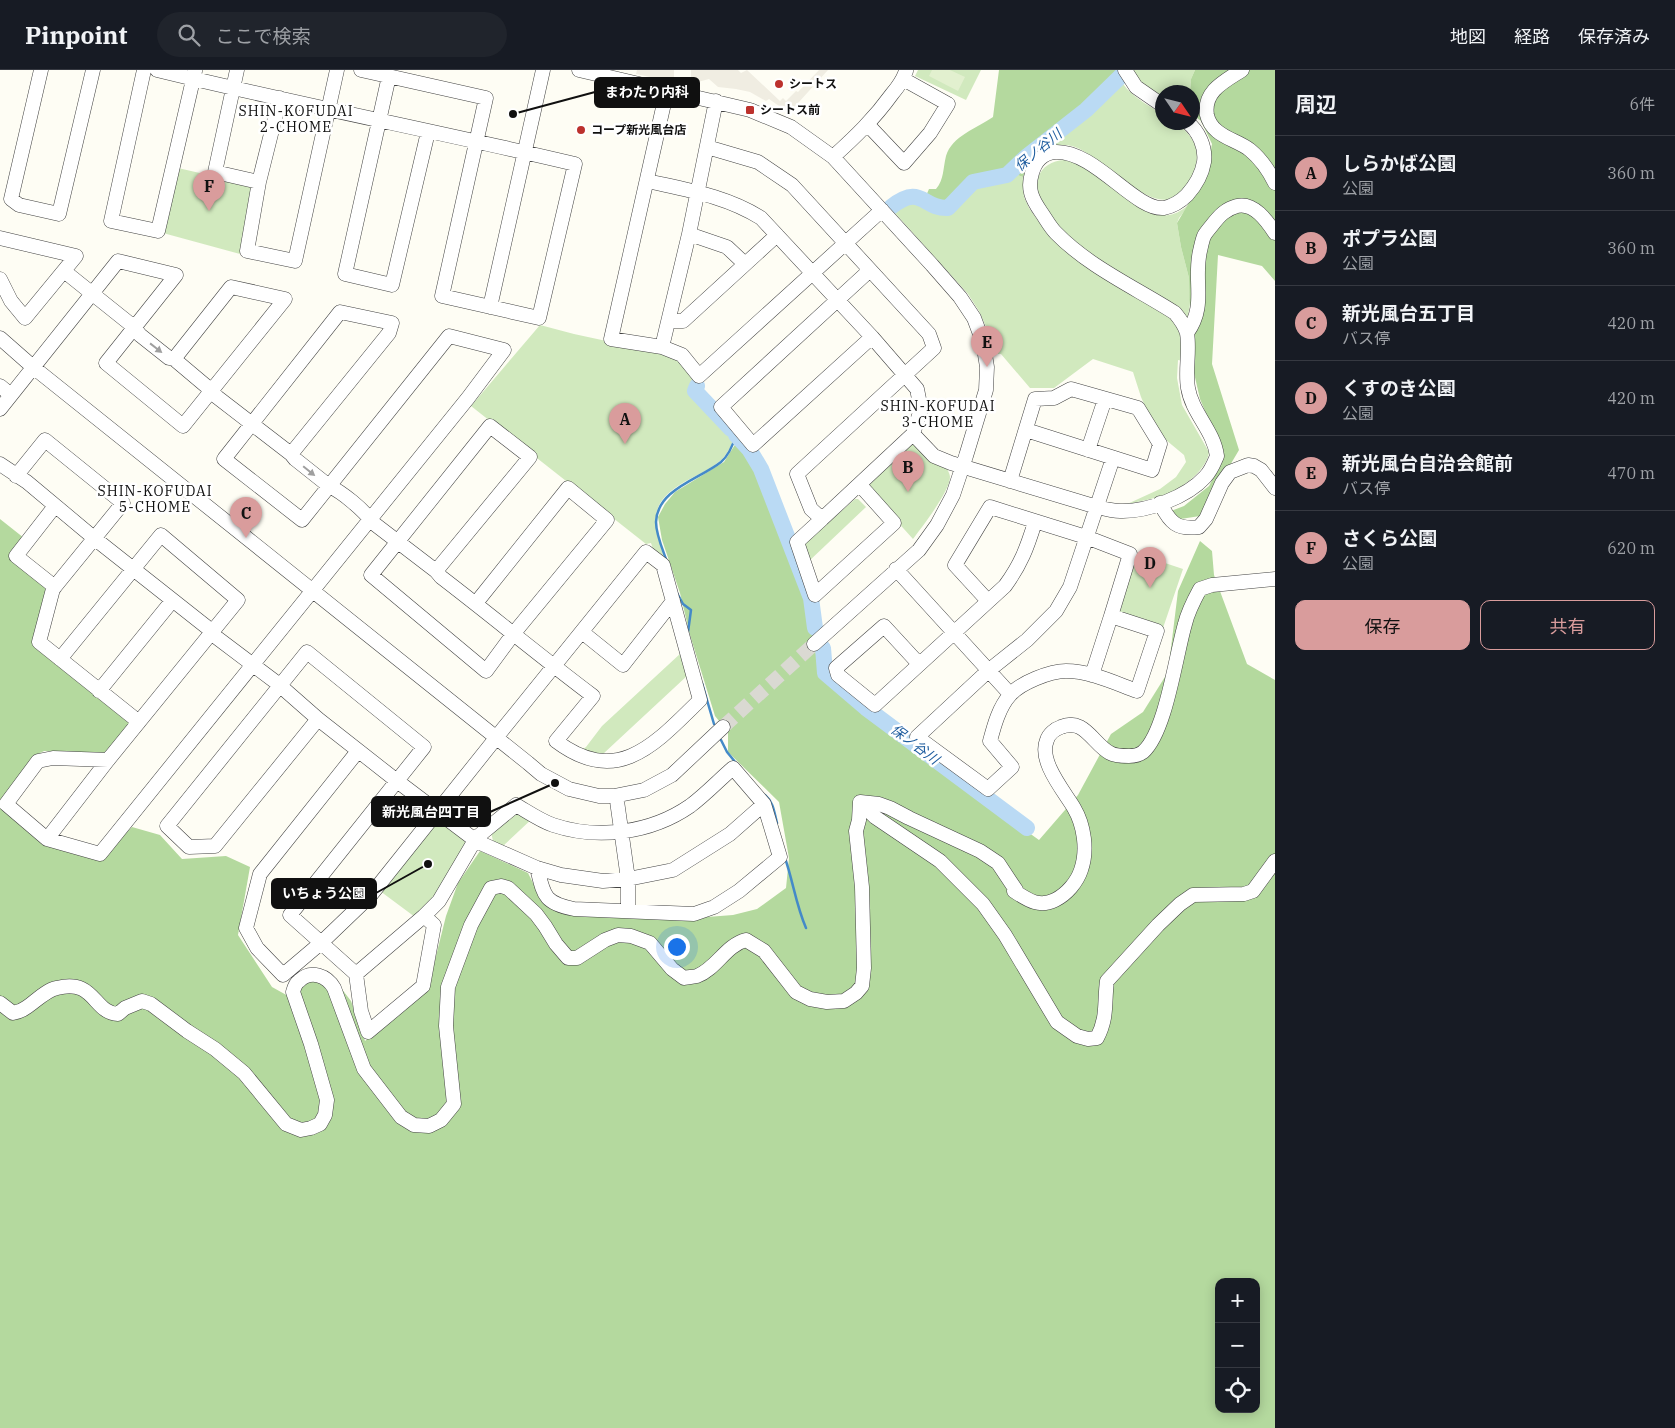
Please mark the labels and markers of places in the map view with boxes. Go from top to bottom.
place label: シートス [789,76,837,91]
callout: まわたり内科 [595,78,699,107]
marker: シートス [773,78,785,90]
place label: シートス前 [760,102,820,117]
marker: シートス前 [744,104,756,116]
place label: コープ新光風台店 [591,122,686,137]
marker: コープ新光風台店 [575,124,587,136]
pin: F [193,170,225,211]
pin: E [971,326,1003,367]
pin: A [609,403,641,444]
pin: B [892,451,924,492]
pin: C [230,497,262,538]
pin: D [1134,547,1166,588]
callout: 新光風台四丁目 [372,797,490,826]
callout: いちょう公園 [272,879,376,908]

